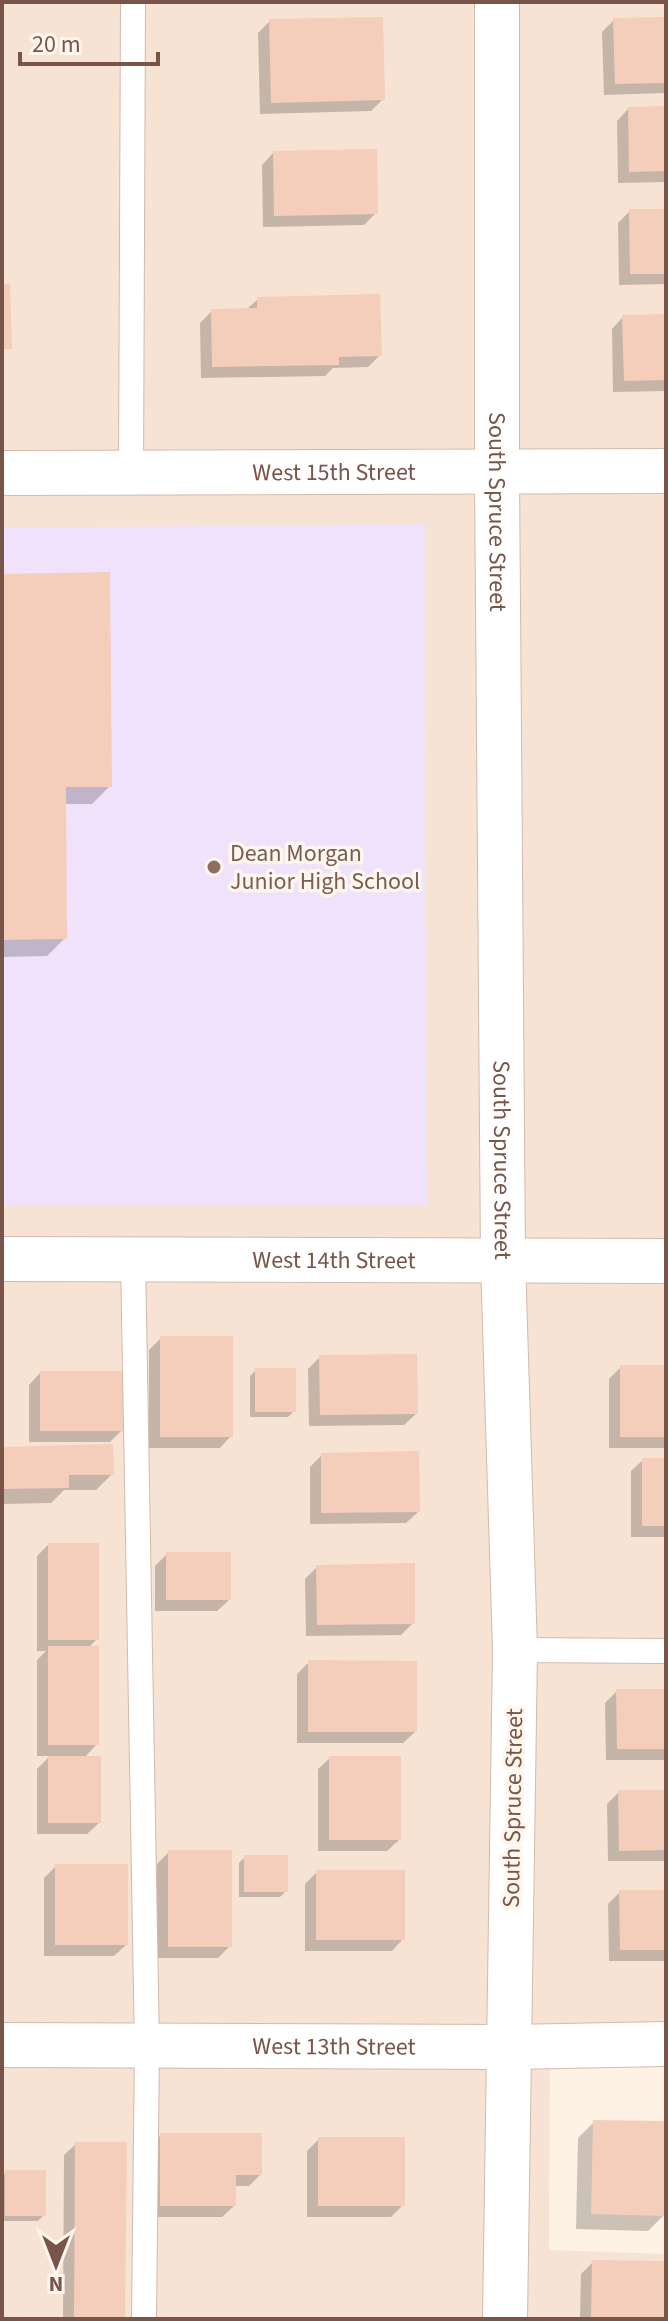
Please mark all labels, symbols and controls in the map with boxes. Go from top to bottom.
scale bar [20,16,158,66]
text: 20 m [32,27,81,62]
street label: South Spruce Street [479,412,516,612]
street label: West 15th Street [252,454,416,490]
place label: Dean Morgan Junior High School [230,836,420,899]
marker: Dean Morgan Junior High School [205,858,223,876]
street label: South Spruce Street [484,1060,520,1260]
street label: West 14th Street [252,1242,416,1278]
street label: South Spruce Street [494,1708,532,1908]
street label: West 13th Street [252,2028,416,2064]
north arrow [16,2225,96,2305]
text: N [49,2268,63,2300]

